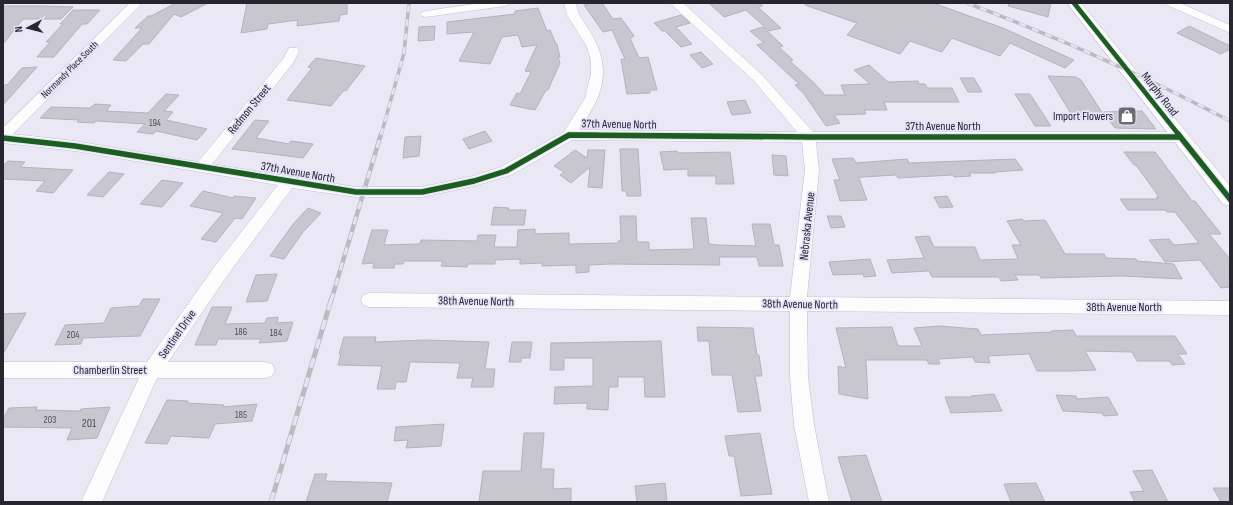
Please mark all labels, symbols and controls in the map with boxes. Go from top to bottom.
north arrow [8,8,48,48]
text: N [12,25,25,33]
street label: Normandy Place South [39,39,101,101]
street label: Murphy Road [1138,69,1182,119]
street label: Redmon Street [225,81,274,137]
shop icon: Import Flowers [1116,105,1138,127]
place label: Import Flowers [1053,109,1113,124]
street label: 37th Avenue North [581,116,657,133]
house number: 194 [149,117,161,129]
street label: 37th Avenue North [905,119,981,134]
street label: 37th Avenue North [259,159,336,186]
street label: Nebraska Avenue [796,191,819,261]
street label: 38th Avenue North [438,293,514,310]
street label: 38th Avenue North [762,296,838,313]
street label: 38th Avenue North [1086,300,1162,315]
street label: Sentinel Drive [155,307,200,362]
house number: 186 [235,326,247,338]
house number: 184 [270,327,282,339]
house number: 204 [67,329,79,341]
street label: Chamberlin Street [73,363,147,378]
house number: 185 [235,409,247,421]
house number: 203 [44,414,56,426]
house number: 201 [82,416,97,431]

